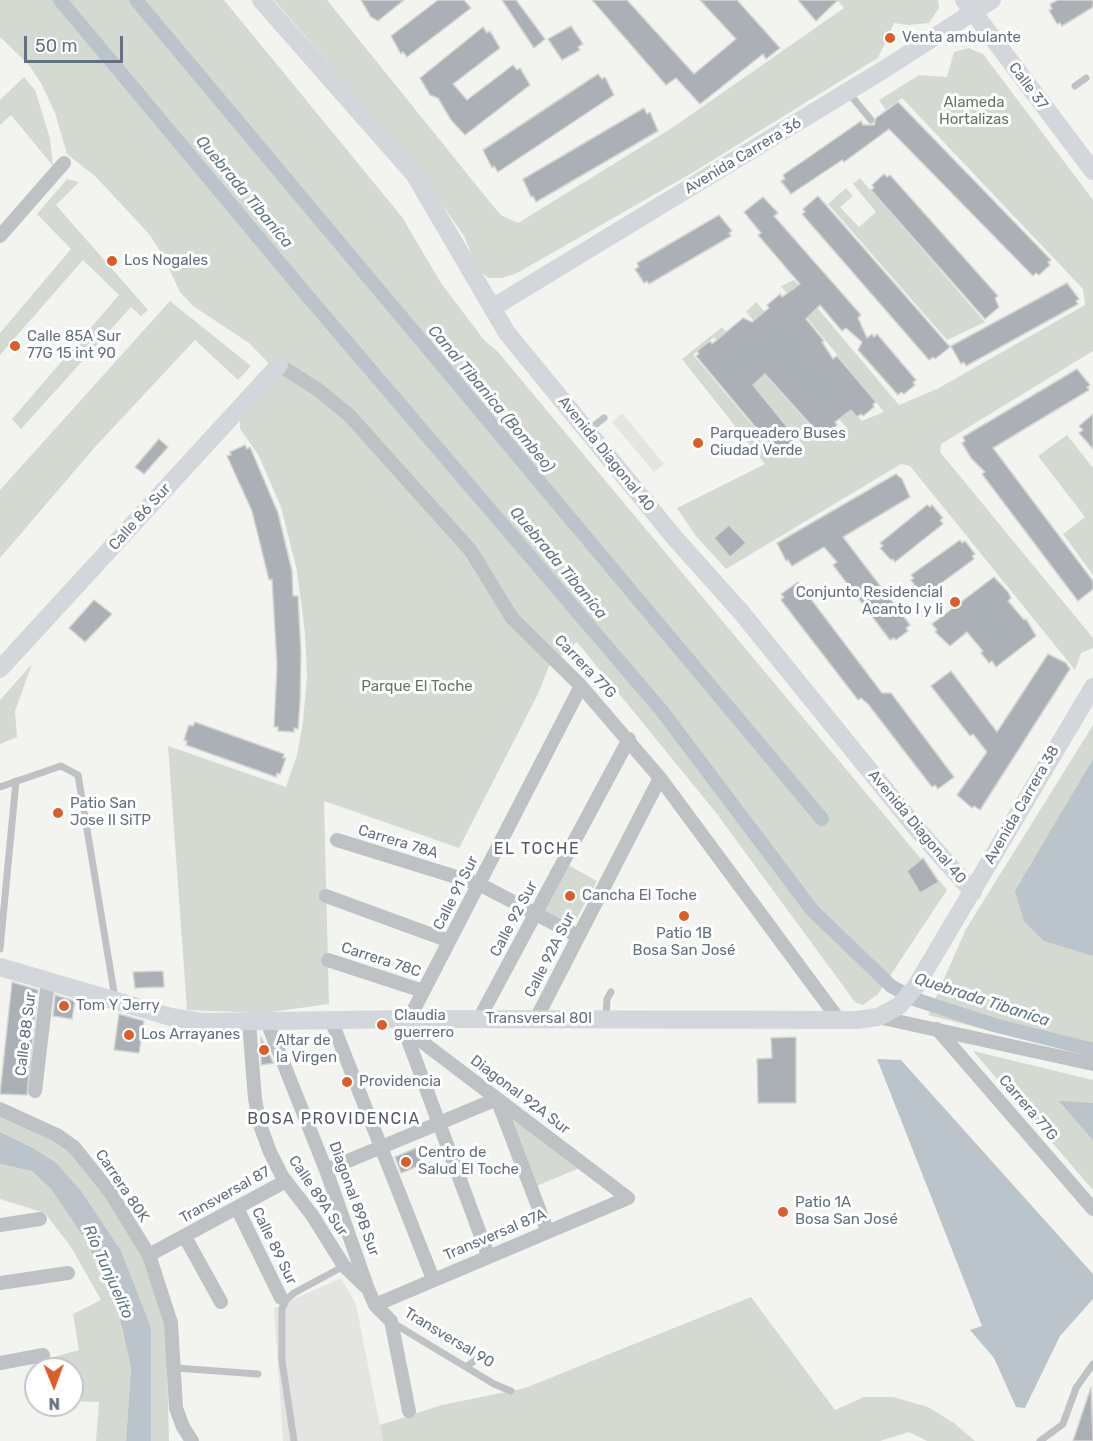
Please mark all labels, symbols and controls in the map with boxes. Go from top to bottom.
scale bar [27,24,126,62]
place label: Venta ambulante [902,29,1021,47]
marker: Venta ambulante [883,31,897,45]
text: 50 m [35,35,78,57]
street label: Calle 37 [1004,59,1052,113]
park label: Alameda Hortalizas [939,94,1009,129]
street label: Avenida Carrera 36 [681,114,805,198]
water label: Quebrada Tibaníca [191,132,297,252]
place label: Los Nogales [124,252,208,270]
marker: Los Nogales [105,254,119,268]
water label: Canal Tibanica (Bombeo) [424,322,558,476]
place label: Calle 85A Sur 77G 15 int 90 [27,328,121,363]
marker: Calle 85A Sur 77G 15 int 90 [8,339,22,353]
street label: Avenida Diagonal 40 [554,393,658,515]
place label: Parqueadero Buses Ciudad Verde [710,425,846,460]
marker: Parqueadero Buses Ciudad Verde [691,436,705,450]
street label: Calle 86 Sur [105,480,175,554]
water label: Quebrada Tibaníca [505,503,611,623]
place label: Conjunto Residencial Acanto I y Ii [796,584,943,619]
marker: Conjunto Residencial Acanto I y Ii [948,595,962,609]
street label: Carrera 77G [550,632,620,702]
park label: Parque El Toche [361,678,473,696]
street label: Avenida Carrera 38 [981,743,1063,867]
street label: Avenida Diagonal 40 [864,766,970,888]
place label: Patio San Jose II SiTP [70,795,151,830]
marker: Patio San Jose II SiTP [51,806,65,820]
street label: Carrera 78A [356,821,440,863]
district label: EL TOCHE [494,839,580,859]
street label: Calle 91 Sur [430,853,482,933]
street label: Calle 92 Sur [487,878,541,960]
place label: Cancha El Toche [582,887,697,905]
marker: Cancha El Toche [563,889,577,903]
street label: Calle 92A Sur [521,909,579,1001]
marker: Patio 1B Bosa San José [677,909,691,923]
place label: Patio 1B Bosa San José [633,925,735,960]
street label: Carrera 78C [339,939,423,981]
water label: Quebrada Tibaníca [912,969,1052,1031]
street label: Calle 88 Sur [12,991,40,1077]
place label: Tom Y Jerry [76,997,160,1015]
marker: Tom Y Jerry [57,999,71,1013]
place label: Claudia guerrero [394,1007,454,1042]
street label: Transversal 80I [486,1010,592,1028]
marker: Claudia guerrero [375,1018,389,1032]
place label: Los Arrayanes [141,1026,240,1044]
marker: Los Arrayanes [122,1028,136,1042]
place label: Altar de la Virgen [276,1032,337,1067]
marker: Altar de la Virgen [257,1043,271,1057]
street label: Diagonal 92A Sur [467,1052,573,1138]
street label: Carrera 77G [995,1072,1061,1144]
place label: Providencia [359,1073,441,1091]
marker: Providencia [340,1075,354,1089]
district label: BOSA PROVIDENCIA [247,1109,421,1129]
street label: Diagonal 89B Sur [325,1139,383,1259]
place label: Centro de Salud El Toche [418,1144,519,1179]
street label: Carrera 80K [91,1146,153,1226]
street label: Calle 89A Sur [284,1152,352,1240]
marker: Centro de Salud El Toche [399,1155,413,1169]
street label: Transversal 87 [177,1163,273,1227]
place label: Patio 1A Bosa San José [795,1194,898,1229]
street label: Calle 89 Sur [248,1204,300,1288]
street label: Transversal 87A [441,1205,549,1265]
marker: Patio 1A Bosa San José [776,1205,790,1219]
water label: Río Tunjuelito [79,1222,137,1322]
street label: Transversal 90 [401,1304,497,1372]
north arrow [24,1357,84,1417]
text: N [48,1394,60,1413]

